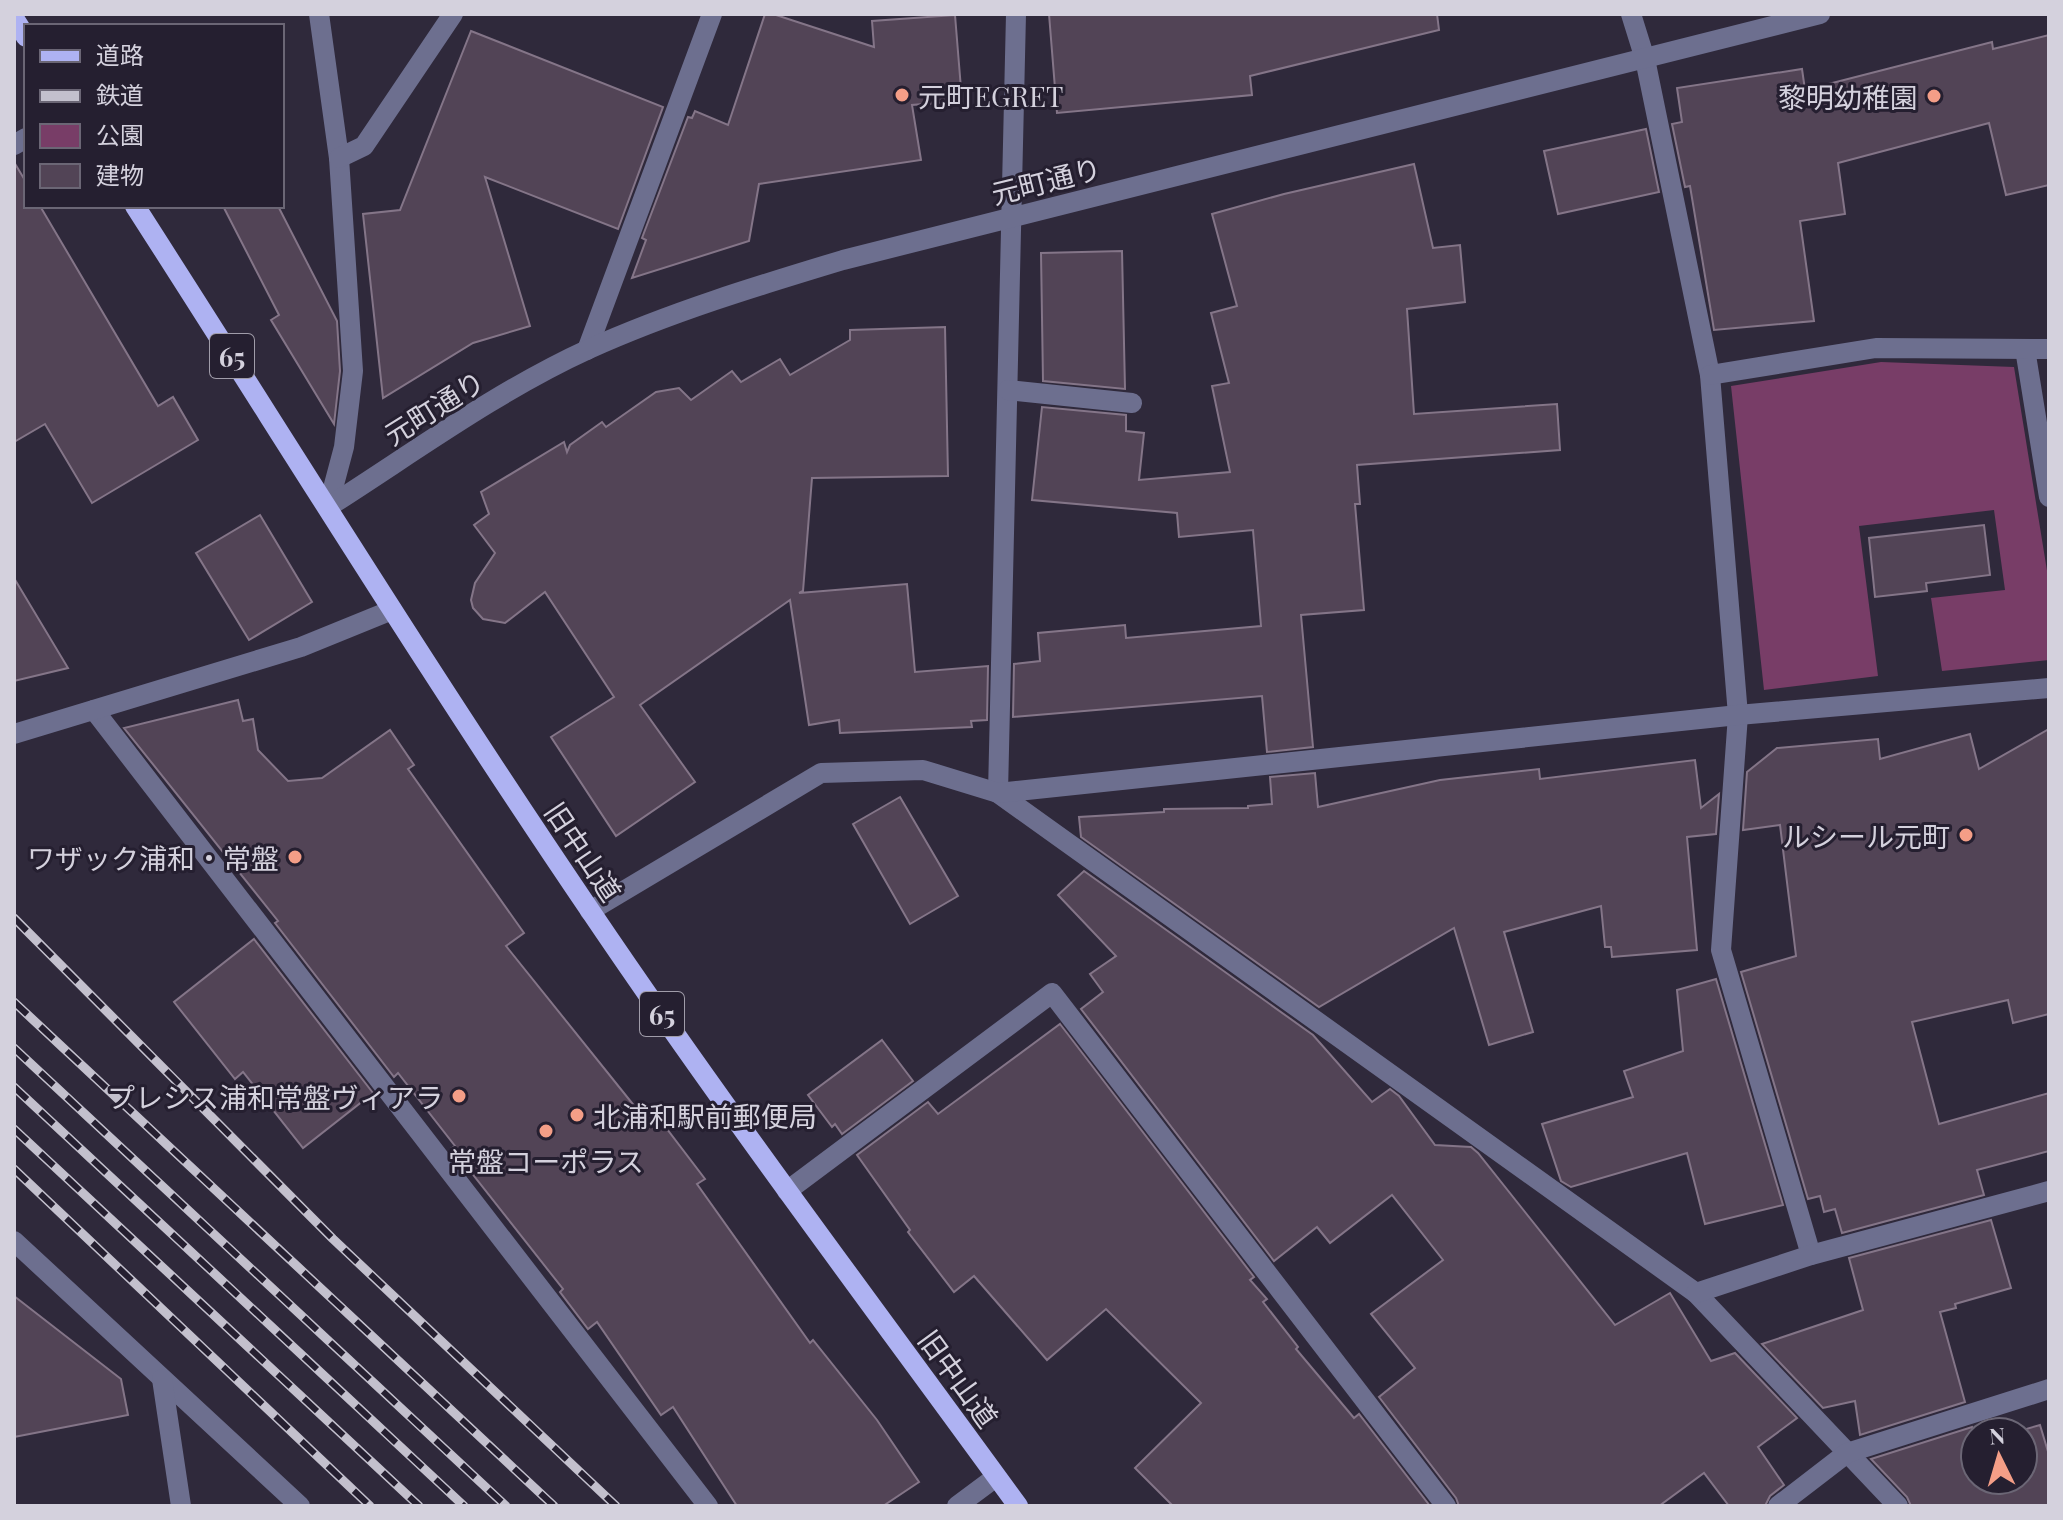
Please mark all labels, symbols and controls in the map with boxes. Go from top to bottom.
legend [24,24,284,208]
text: 道路 [96,38,144,70]
place label: 元町EGRET [918,77,1063,114]
text: 鉄道 [96,78,144,110]
place label: 黎明幼稚園 [1778,78,1918,115]
marker: 元町EGRET [893,86,911,104]
marker: 黎明幼稚園 [1925,87,1943,105]
text: 公園 [96,118,144,150]
street label: 元町通り [987,149,1105,211]
text: 建物 [96,158,144,190]
road number: 65 [210,334,254,378]
street label: 元町通り [377,362,491,452]
street label: 旧中山道 [537,794,631,908]
place label: ルシール元町 [1782,817,1950,854]
marker: ルシール元町 [1957,826,1975,844]
place label: ワザック浦和・常盤 [27,839,279,876]
marker: ワザック浦和・常盤 [286,848,304,866]
road number: 65 [640,992,684,1036]
place label: プレシス浦和常盤ヴィアラ [107,1078,443,1115]
marker: プレシス浦和常盤ヴィアラ [450,1087,468,1105]
place label: 北浦和駅前郵便局 [593,1097,817,1134]
marker: 北浦和駅前郵便局 [568,1106,586,1124]
marker: 常盤コーポラス [537,1122,555,1140]
place label: 常盤コーポラス [448,1142,644,1179]
street label: 旧中山道 [911,1322,1007,1434]
north arrow [1959,1416,2039,1496]
text: N [1988,1419,2007,1451]

